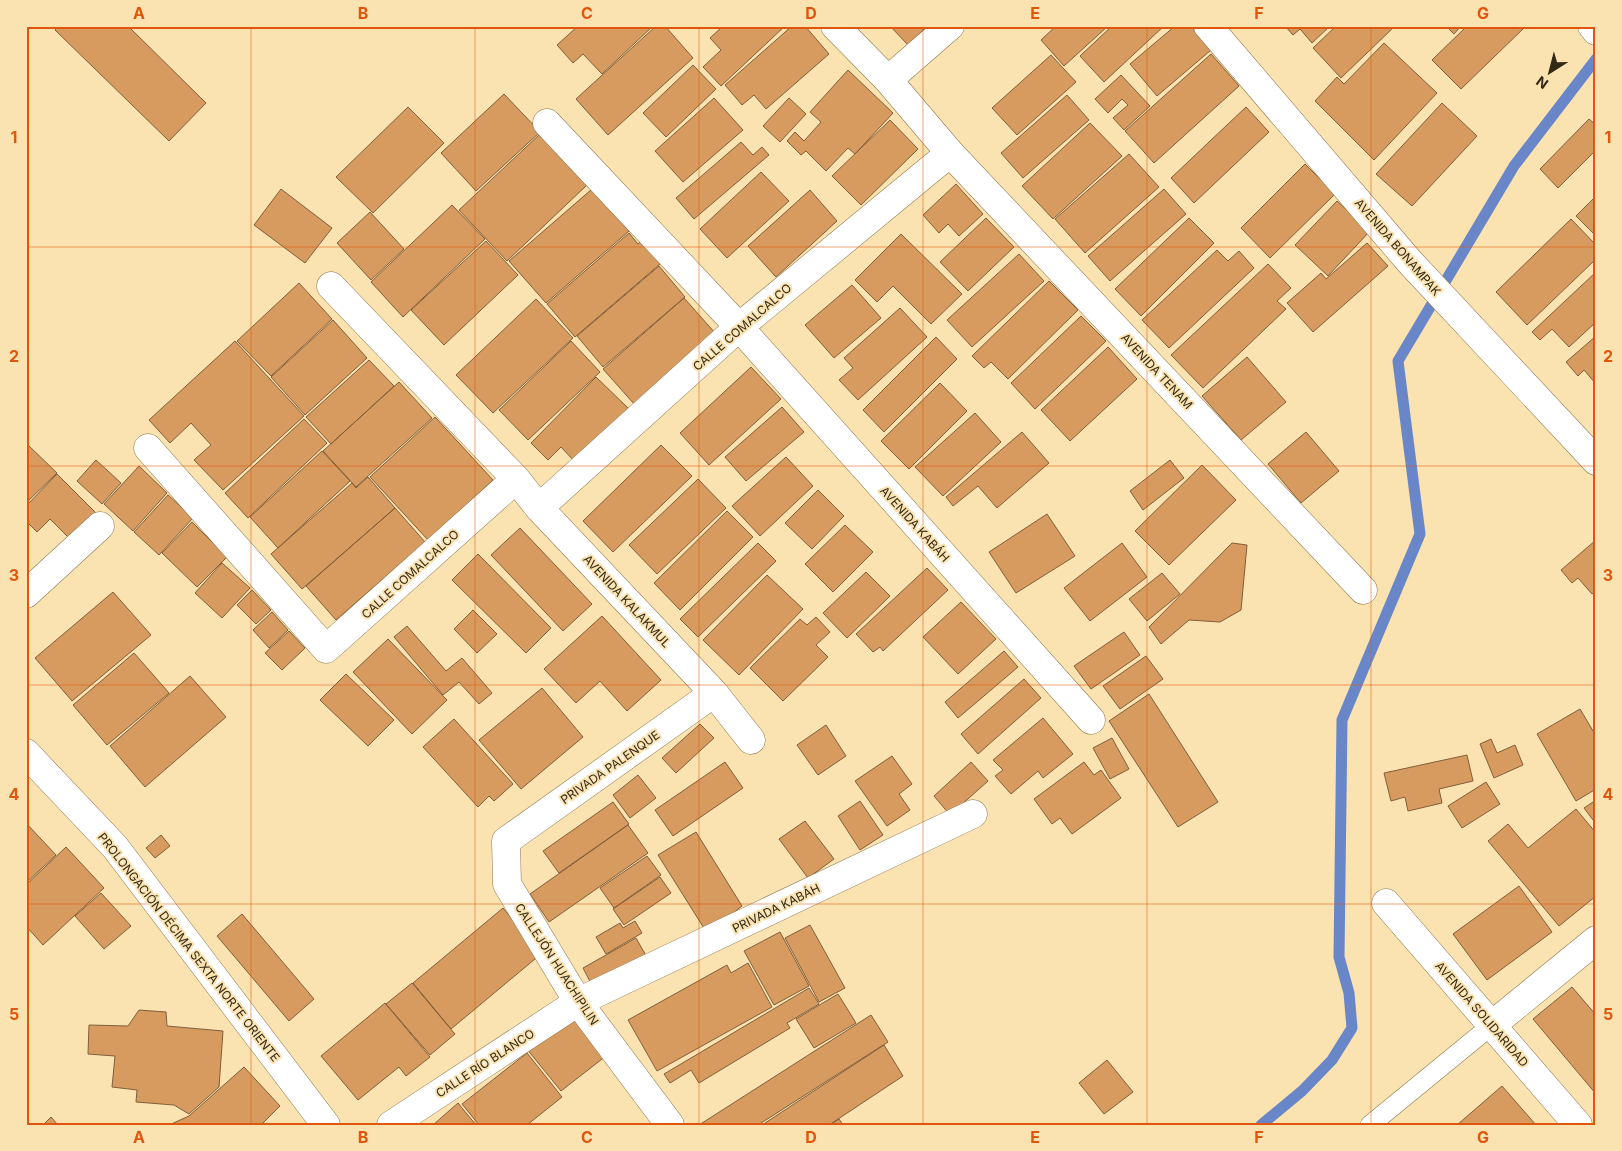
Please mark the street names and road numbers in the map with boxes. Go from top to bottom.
street label: AVENIDA BONAMPAK [1352,195,1444,299]
street label: CALLE COMALCALCO [690,280,794,374]
street label: AVENIDA TENAM [1118,330,1196,412]
street label: AVENIDA KABÁH [877,483,953,565]
street label: CALLE COMALCALCO [358,526,462,622]
street label: AVENIDA KALAKMUL [580,552,674,651]
street label: PRIVADA PALENQUE [558,727,662,807]
street label: PROLONGACIÓN DÉCIMA SEXTA NORTE ORIENTE [95,830,283,1064]
street label: PRIVADA KABÁH [730,880,822,936]
street label: CALLEJÓN HUACHIPILIN [512,900,602,1028]
street label: AVENIDA SOLIDARIDAD [1432,958,1532,1070]
street label: CALLE RÍO BLANCO [433,1026,537,1100]

